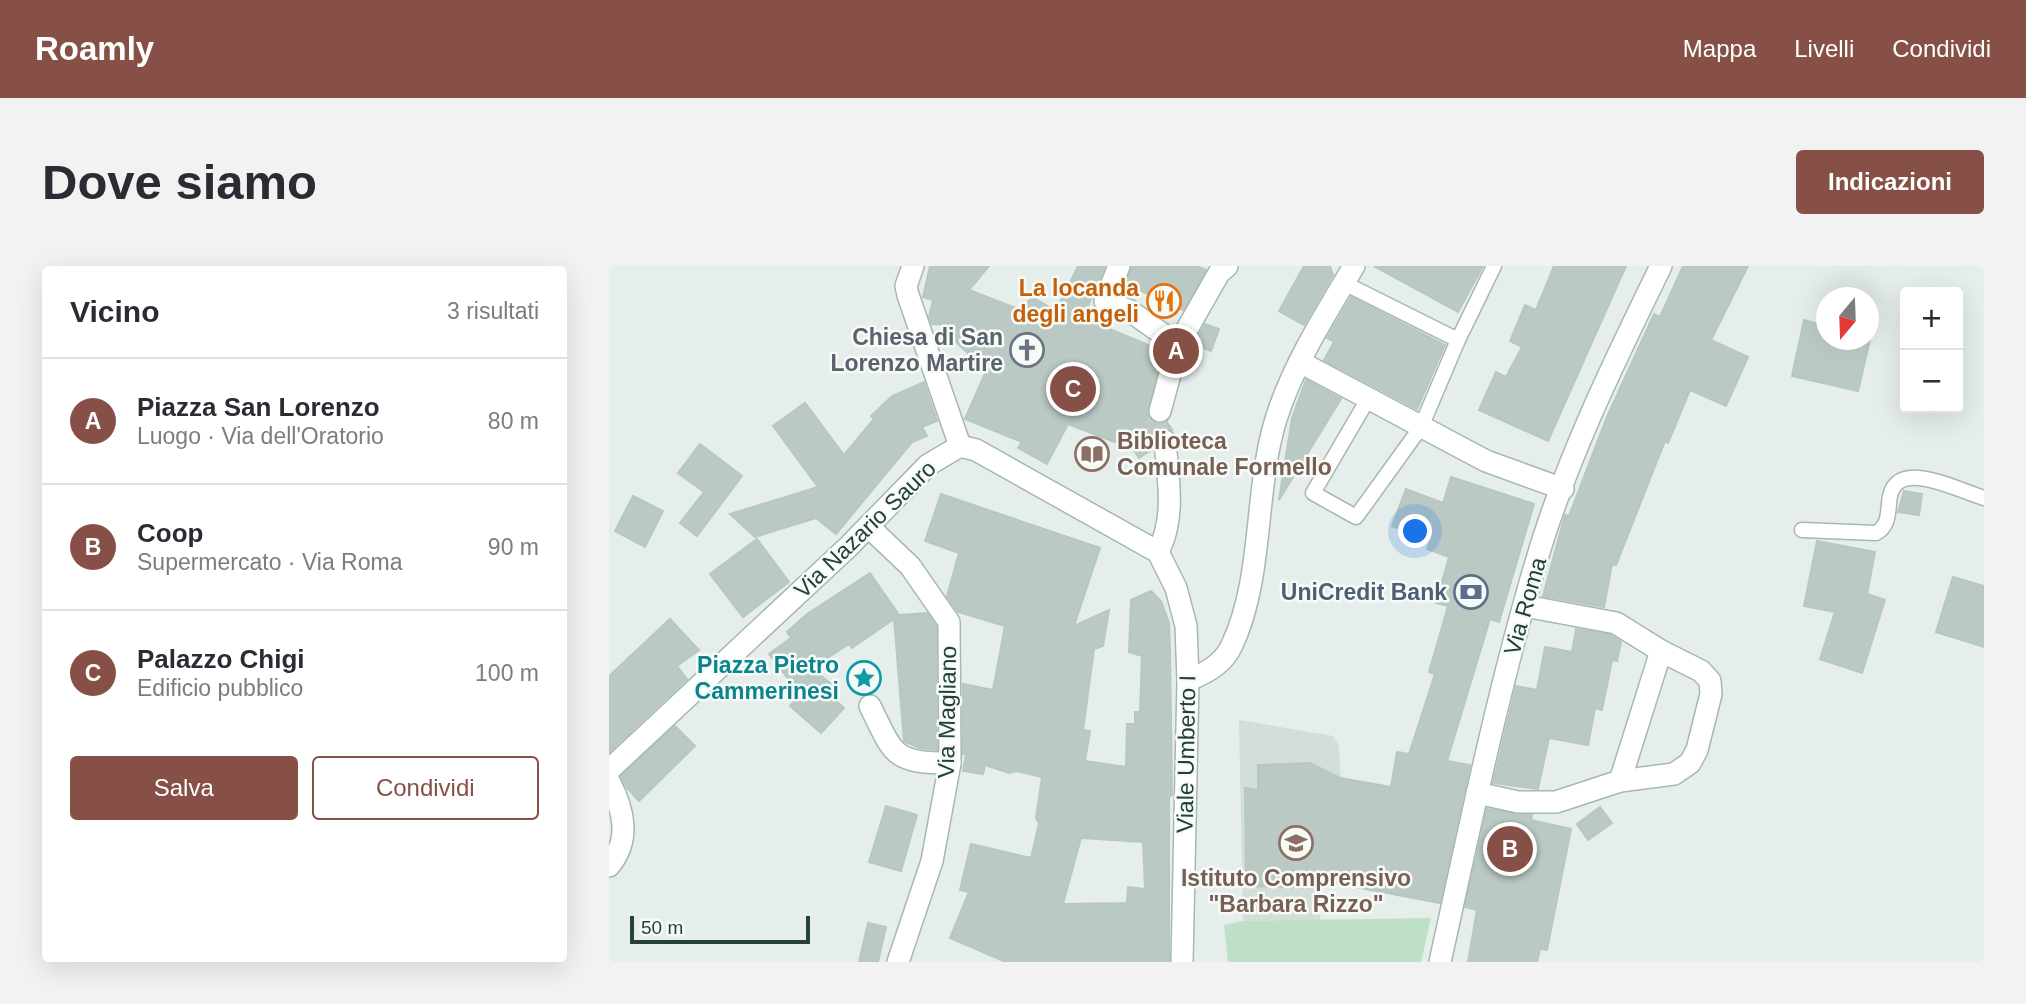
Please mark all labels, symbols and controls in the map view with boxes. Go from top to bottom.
text: Roamly [35,30,154,67]
text: Mappa [1683,35,1756,62]
text: Livelli [1794,35,1854,62]
text: Condividi [1892,35,1991,62]
button: Indicazioni [1796,150,1984,214]
text: Dove siamo [42,155,317,209]
place label: La locanda degli angeli [1012,275,1139,327]
restaurant icon: La locanda degli angeli [1145,282,1183,320]
north arrow [1816,287,1879,350]
map controls [1900,287,1963,413]
button: + [1900,287,1963,350]
text: Vicino [70,295,159,328]
text: 3 risultati [447,298,539,324]
place label: Chiesa di San Lorenzo Martire [830,324,1003,376]
pin: A [1153,325,1199,377]
church icon: Chiesa di San Lorenzo Martire [1008,331,1046,369]
button: − [1900,350,1963,413]
pin: C [1050,363,1096,415]
text: Piazza San Lorenzo [137,392,380,422]
text: A [85,408,101,434]
text: 80 m [488,408,539,434]
text: Luogo · Via dell'Oratorio [137,423,384,449]
place label: Biblioteca Comunale Formello [1117,428,1332,480]
library icon: Biblioteca Comunale Formello [1073,435,1111,473]
street label: Via Nazario Sauro [789,455,941,603]
your location [1398,514,1432,548]
text: Coop [137,518,203,548]
text: B [85,534,101,560]
text: 90 m [488,534,539,560]
text: Supermercato · Via Roma [137,549,402,575]
street label: Via Roma [1499,554,1551,658]
bank icon: UniCredit Bank [1452,573,1490,611]
place label: UniCredit Bank [1281,579,1447,605]
text: Palazzo Chigi [137,644,305,674]
street label: Via Magliano [933,646,961,778]
place label: Piazza Pietro Cammerinesi [695,652,839,704]
place icon: Piazza Pietro Cammerinesi [845,659,883,697]
text: C [85,660,101,686]
text: 100 m [475,660,539,686]
text: Edificio pubblico [137,675,303,701]
street label: Viale Umberto I [1172,675,1200,833]
button: Salva [70,756,298,820]
button: Condividi [312,756,539,820]
pin: B [1487,823,1533,875]
school or university icon: Istituto Comprensivo "Barbara Rizzo" [1277,824,1315,862]
place label: Istituto Comprensivo "Barbara Rizzo" [1181,865,1411,917]
scale bar [630,913,810,945]
text: 50 m [641,917,683,938]

